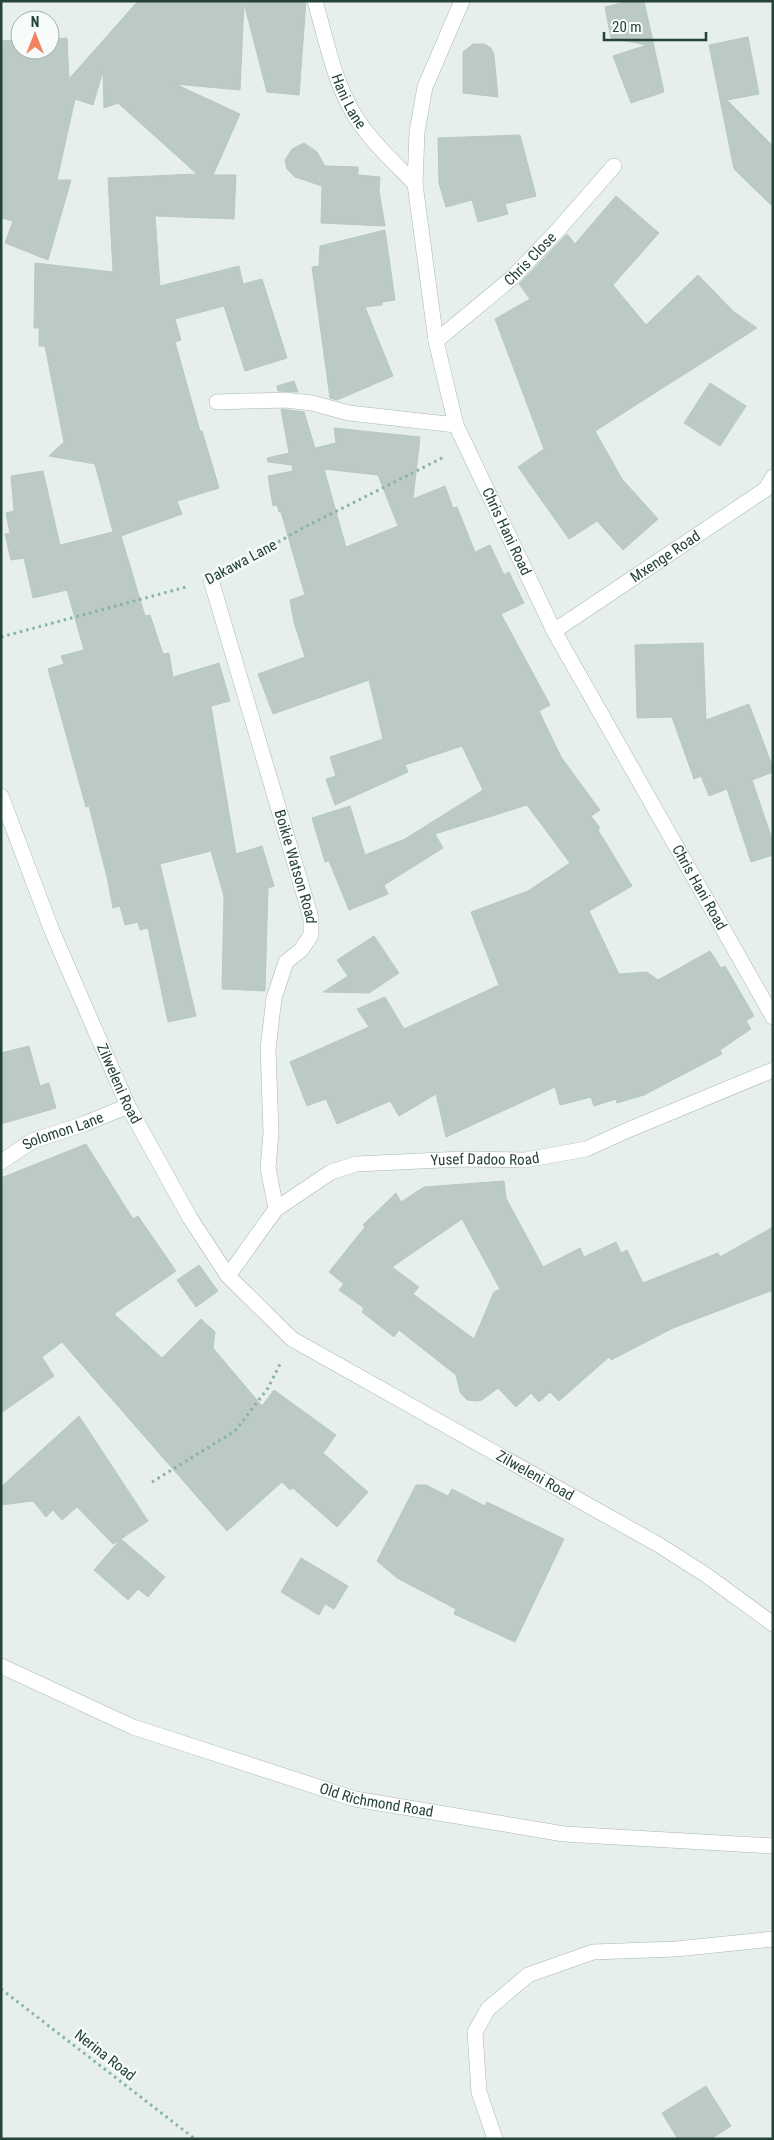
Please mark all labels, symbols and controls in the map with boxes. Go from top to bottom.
north arrow [10,10,60,60]
scale bar [604,10,706,42]
text: N [31,14,39,30]
text: 20 m [612,18,642,36]
street label: Hani Lane [327,71,370,132]
street label: Chris Close [501,228,560,290]
street label: Chris Hani Road [478,485,535,578]
street label: Mxenge Road [627,527,704,586]
street label: Dakawa Lane [202,536,280,588]
street label: Boikie Watson Road [270,808,320,923]
street label: Chris Hani Road [668,842,731,933]
street label: Zilweleni Road [93,1041,145,1127]
street label: Solomon Lane [19,1108,106,1154]
street label: Yusef Dadoo Road [430,1149,541,1170]
street label: Zilweleni Road [493,1446,577,1504]
street label: Old Richmond Road [317,1779,435,1821]
street label: Nerina Road [71,2026,139,2084]

